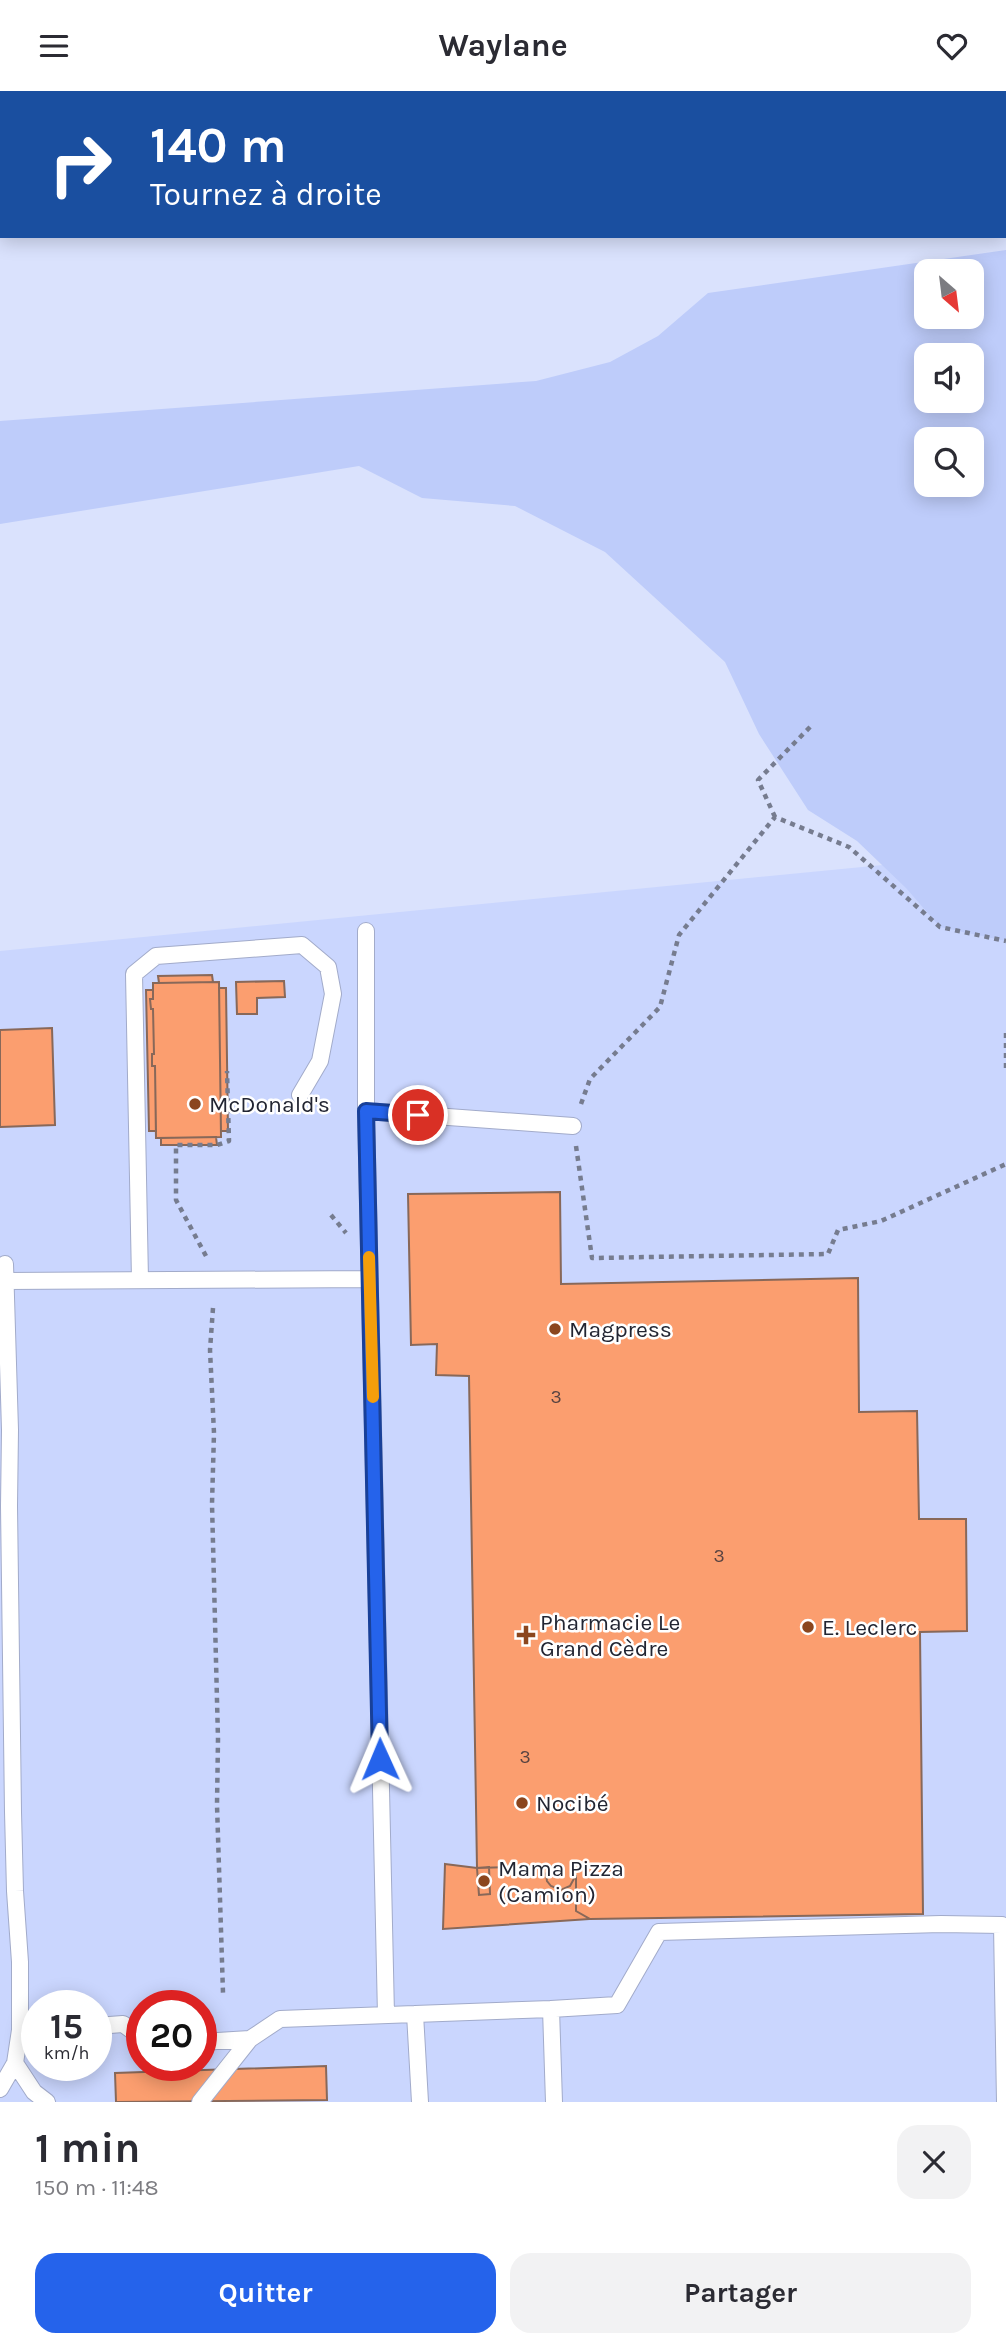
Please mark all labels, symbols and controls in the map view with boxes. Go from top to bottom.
icon: menu [35,27,73,65]
text: Waylane [438,27,568,64]
icon: heart [933,27,971,65]
text: 140 m [150,117,287,174]
icon: right [35,119,126,210]
text: Tournez à droite [150,176,382,213]
north arrow [914,259,984,329]
map controls [914,259,984,497]
button: sound [914,343,984,413]
button: search [914,427,984,497]
pin [388,1085,448,1145]
place label: McDonald's [209,1091,330,1118]
marker: McDonald's [187,1096,203,1112]
icon: arrive [399,1096,437,1134]
place label: Magpress [569,1316,672,1343]
marker: Magpress [547,1321,563,1337]
house number: 3 [550,1386,562,1408]
house number: 3 [713,1545,725,1567]
place label: Pharmacie Le Grand Cèdre [540,1609,680,1662]
place label: E. Leclerc [822,1614,917,1641]
marker: E. Leclerc [800,1619,816,1635]
marker: Pharmacie Le Grand Cèdre [518,1627,534,1643]
position arrow [343,1722,417,1796]
house number: 3 [519,1746,531,1768]
place label: Nocibé [536,1790,608,1817]
marker: Nocibé [514,1795,530,1811]
place label: Mama Pizza (Camion) [498,1855,624,1908]
marker: Mama Pizza (Camion) [476,1873,492,1889]
speed limit sign: 20 [126,1990,217,2081]
text: 15 [50,2006,83,2047]
text: km/h [44,2042,89,2064]
text: 1 min [35,2123,140,2173]
button: close [897,2125,971,2199]
text: 150 m · 11:48 [35,2174,159,2201]
button: Quitter [35,2253,496,2333]
button: Partager [510,2253,971,2333]

